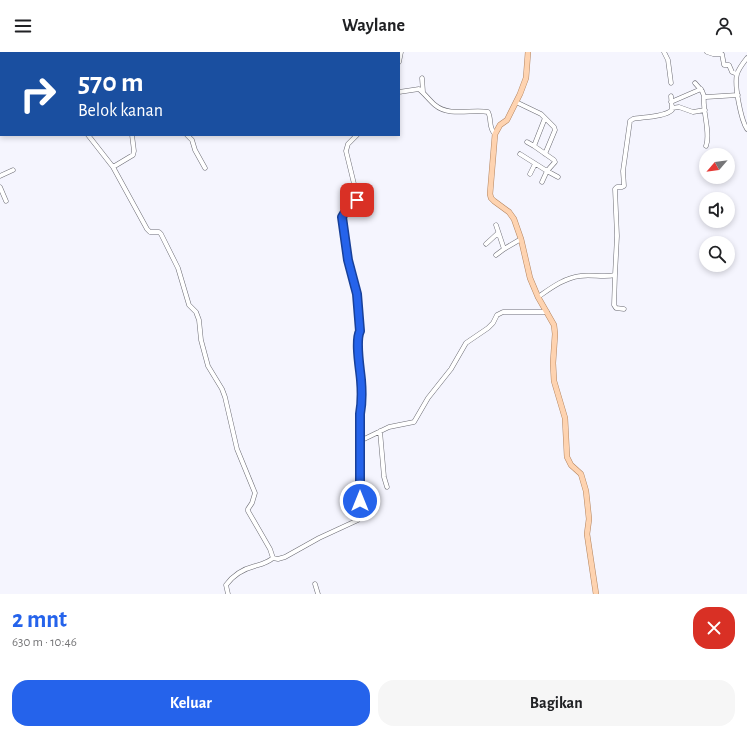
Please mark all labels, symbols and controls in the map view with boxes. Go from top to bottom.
icon: menu [12,15,34,37]
icon: person [713,15,735,37]
text: Waylane [342,17,405,35]
icon: right [12,68,64,120]
text: 570 m [78,69,144,97]
text: Belok kanan [78,102,163,120]
north arrow [699,148,735,184]
map controls [699,148,735,272]
pin [340,183,374,217]
icon: arrive [346,189,368,211]
button: sound [699,192,735,228]
button: search [699,236,735,272]
position arrow [339,480,381,522]
button: close [693,607,735,649]
text: 2 mnt [12,608,67,632]
text: 630 m · 10:46 [12,636,77,649]
button: Keluar [12,680,370,726]
button: Bagikan [378,680,735,726]

